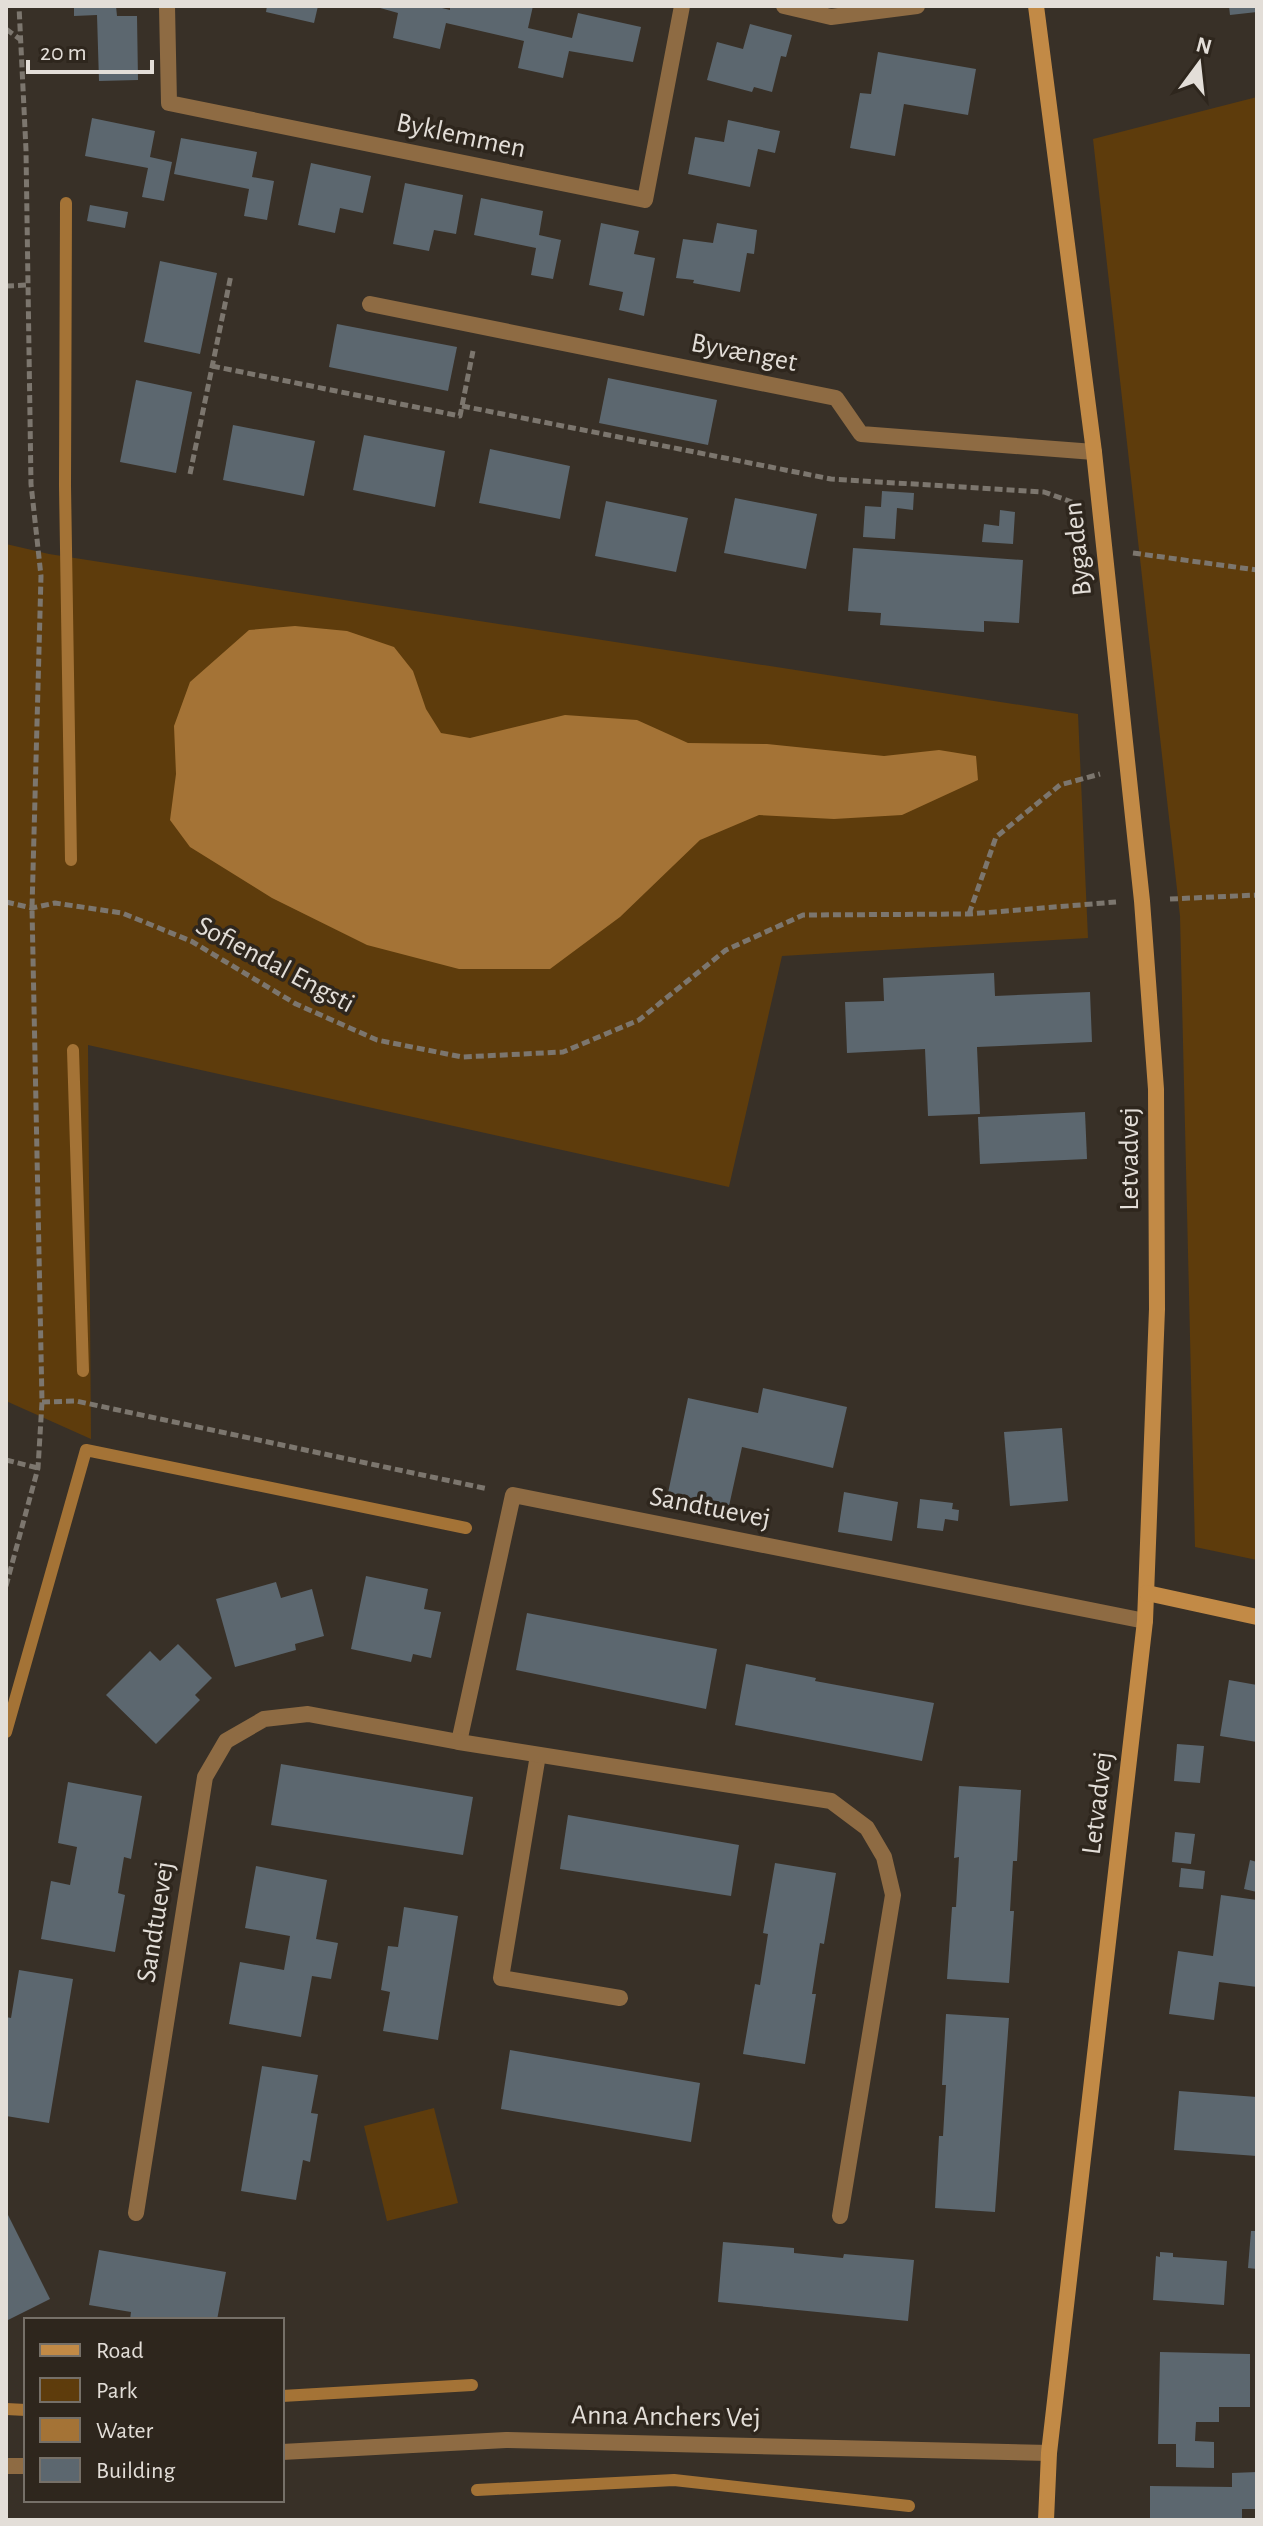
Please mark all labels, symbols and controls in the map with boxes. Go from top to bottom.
scale bar [28,24,152,74]
north arrow [1159,24,1239,104]
text: N [1194,33,1214,58]
text: 20 m [40,41,87,65]
street label: Byklemmen [394,109,528,163]
street label: Byvænget [689,329,799,377]
street label: Bygaden [1059,501,1097,597]
street label: Sofiendal Engsti [191,912,359,1018]
street label: Letvadvej [1116,1107,1144,1211]
street label: Sandtuevej [647,1483,773,1533]
street label: Letvadvej [1078,1750,1118,1856]
street label: Sandtuevej [133,1859,179,1985]
legend [24,2318,284,2502]
text: Road [96,2339,144,2363]
text: Park [96,2379,137,2403]
street label: Anna Anchers Vej [571,2401,761,2433]
text: Water [96,2419,154,2443]
text: Building [96,2459,175,2483]

